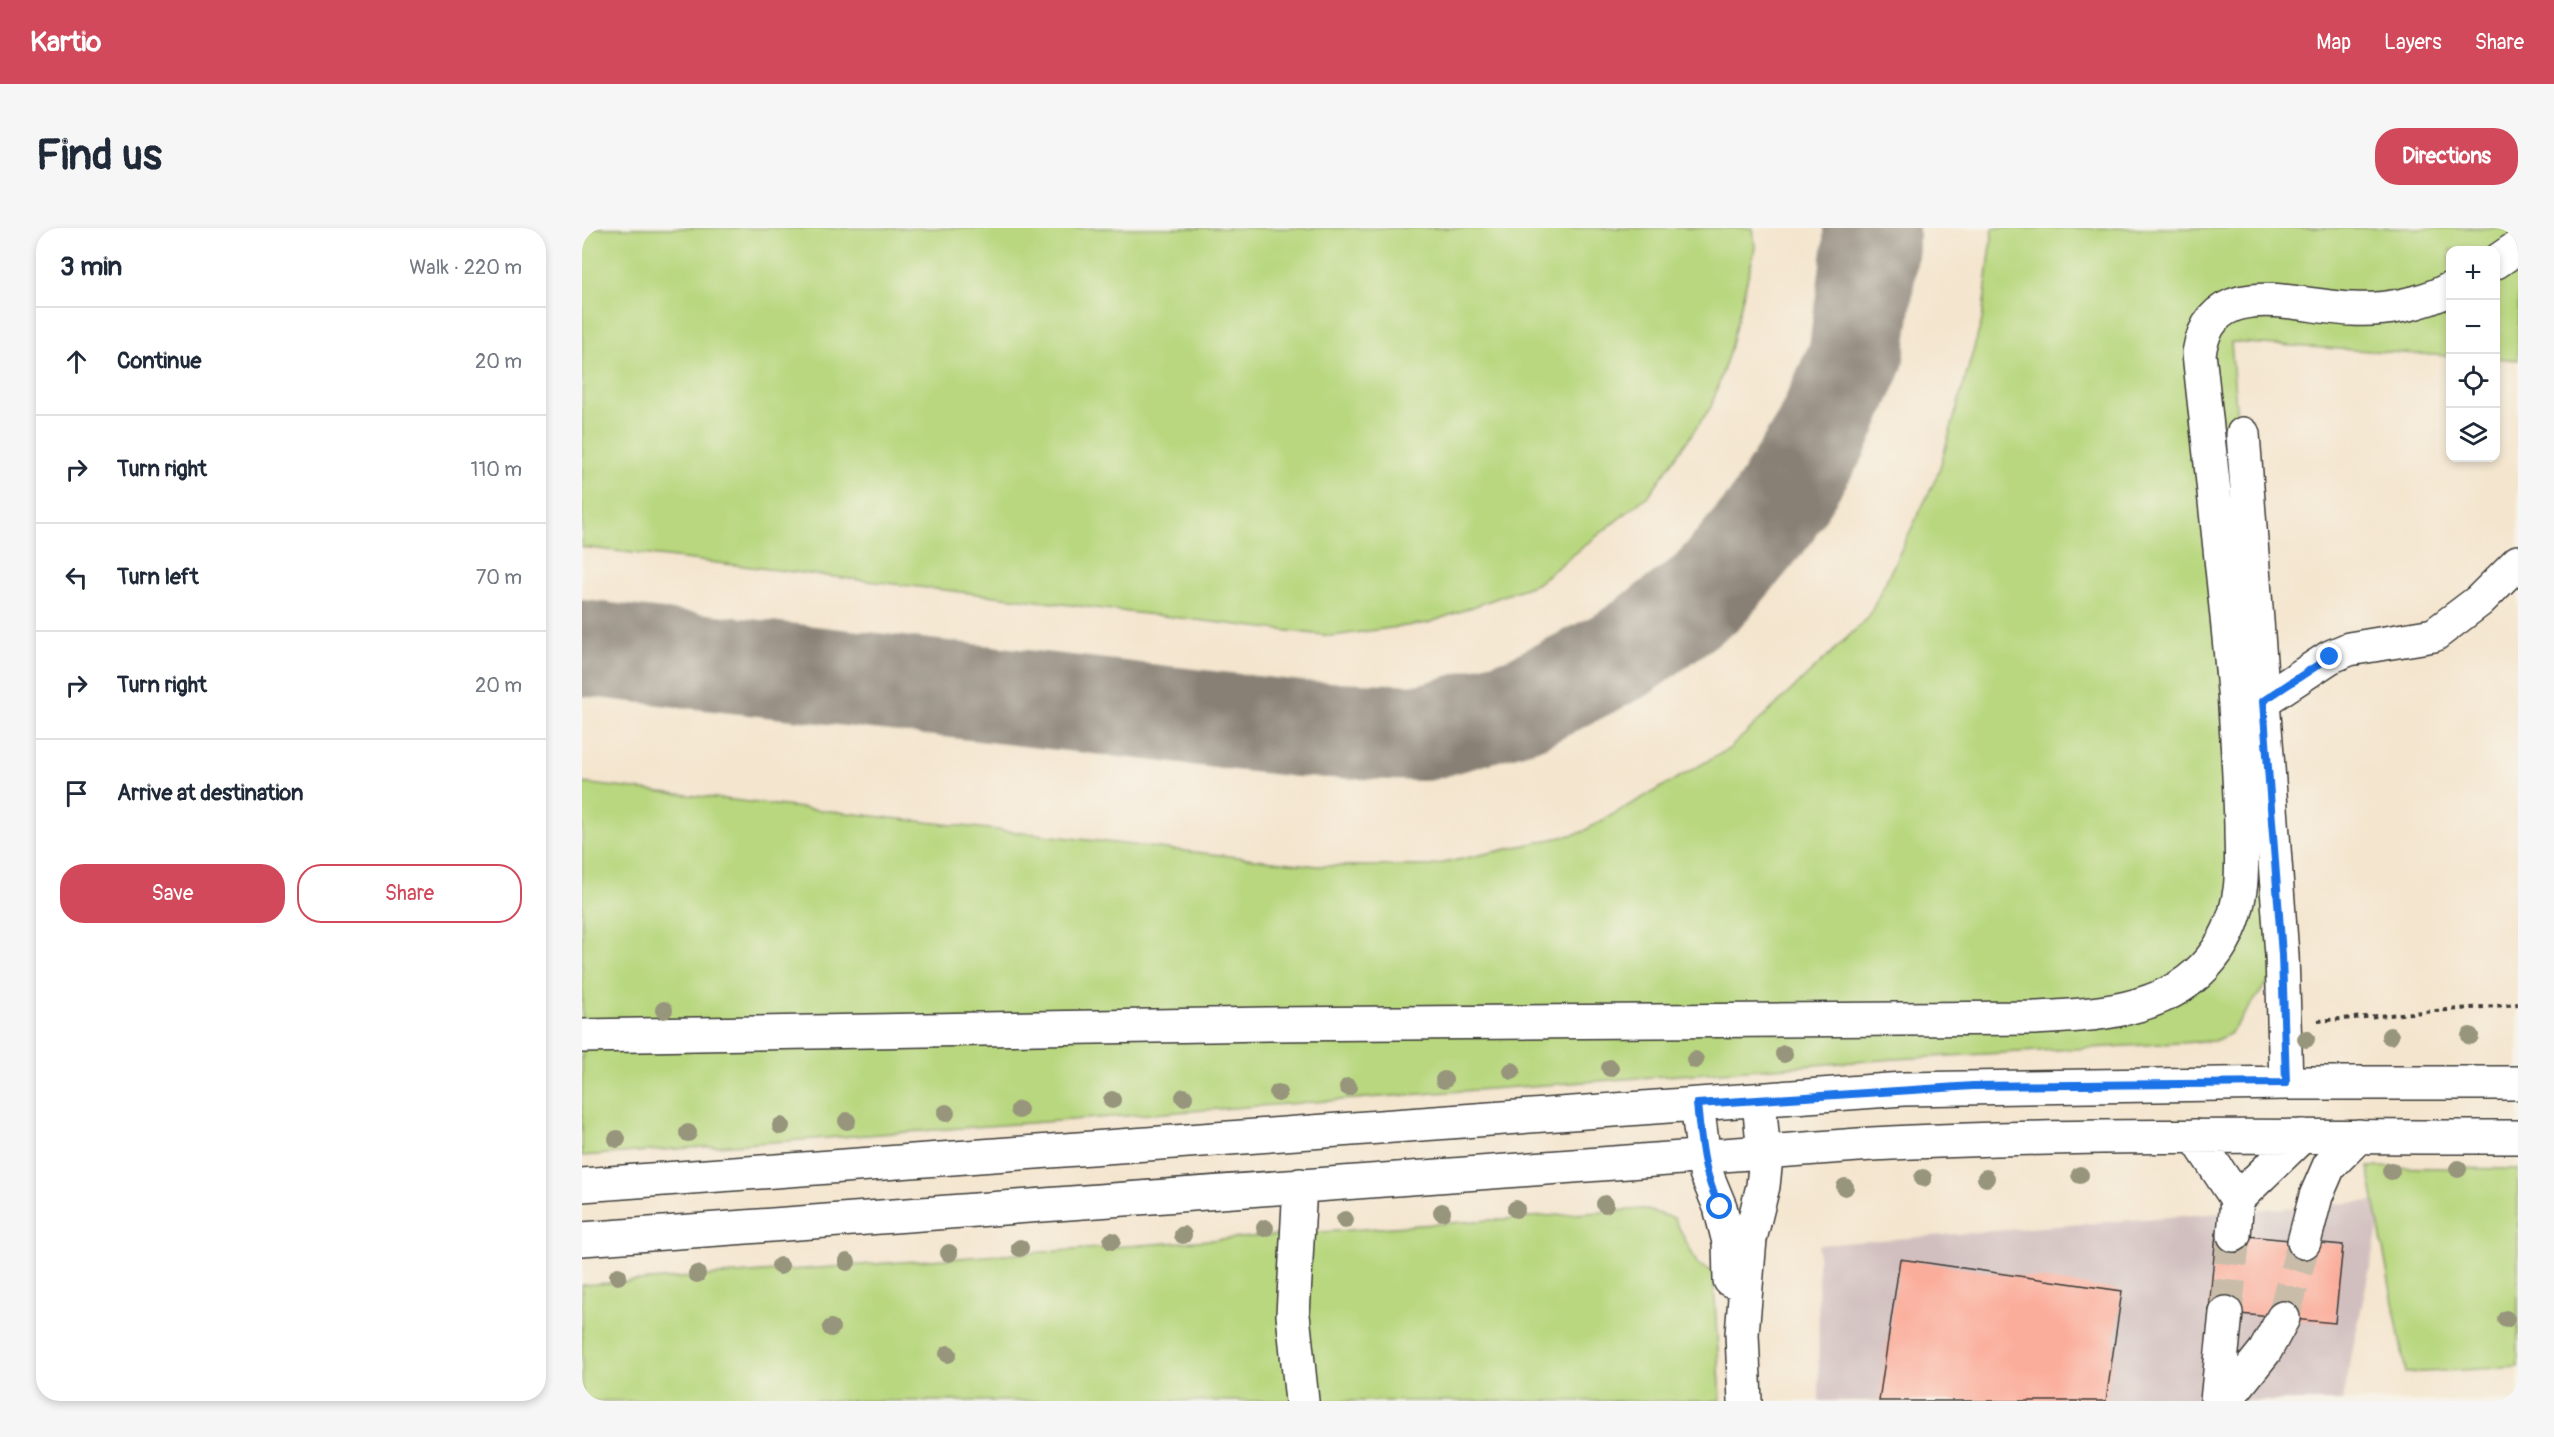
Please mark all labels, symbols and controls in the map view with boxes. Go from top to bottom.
text: Kartio [30,25,101,60]
text: Map [2316,29,2351,56]
text: Layers [2384,29,2442,56]
text: Share [2475,29,2524,56]
button: Directions [2375,128,2518,185]
text: Find us [36,130,162,182]
map controls [2446,246,2500,462]
button: + [2446,246,2500,300]
text: 3 min [60,251,122,283]
text: Walk · 220 m [409,255,522,280]
button: − [2446,300,2500,354]
icon: ahead [60,345,93,378]
text: Continue [117,347,201,375]
text: 20 m [475,349,522,374]
button: locate [2446,354,2500,408]
button: layers [2446,408,2500,462]
icon: right [60,453,93,486]
text: Turn right [117,455,207,483]
text: 110 m [471,457,522,482]
icon: left [60,561,93,594]
text: Turn left [117,563,199,591]
text: 70 m [476,565,522,590]
route end [2316,643,2342,669]
icon: right [60,669,93,702]
text: Turn right [117,671,207,699]
text: 20 m [475,673,522,698]
icon: arrive [60,777,93,810]
text: Arrive at destination [117,779,303,807]
button: Save [60,864,285,923]
button: Share [297,864,522,923]
route start [1706,1193,1732,1219]

